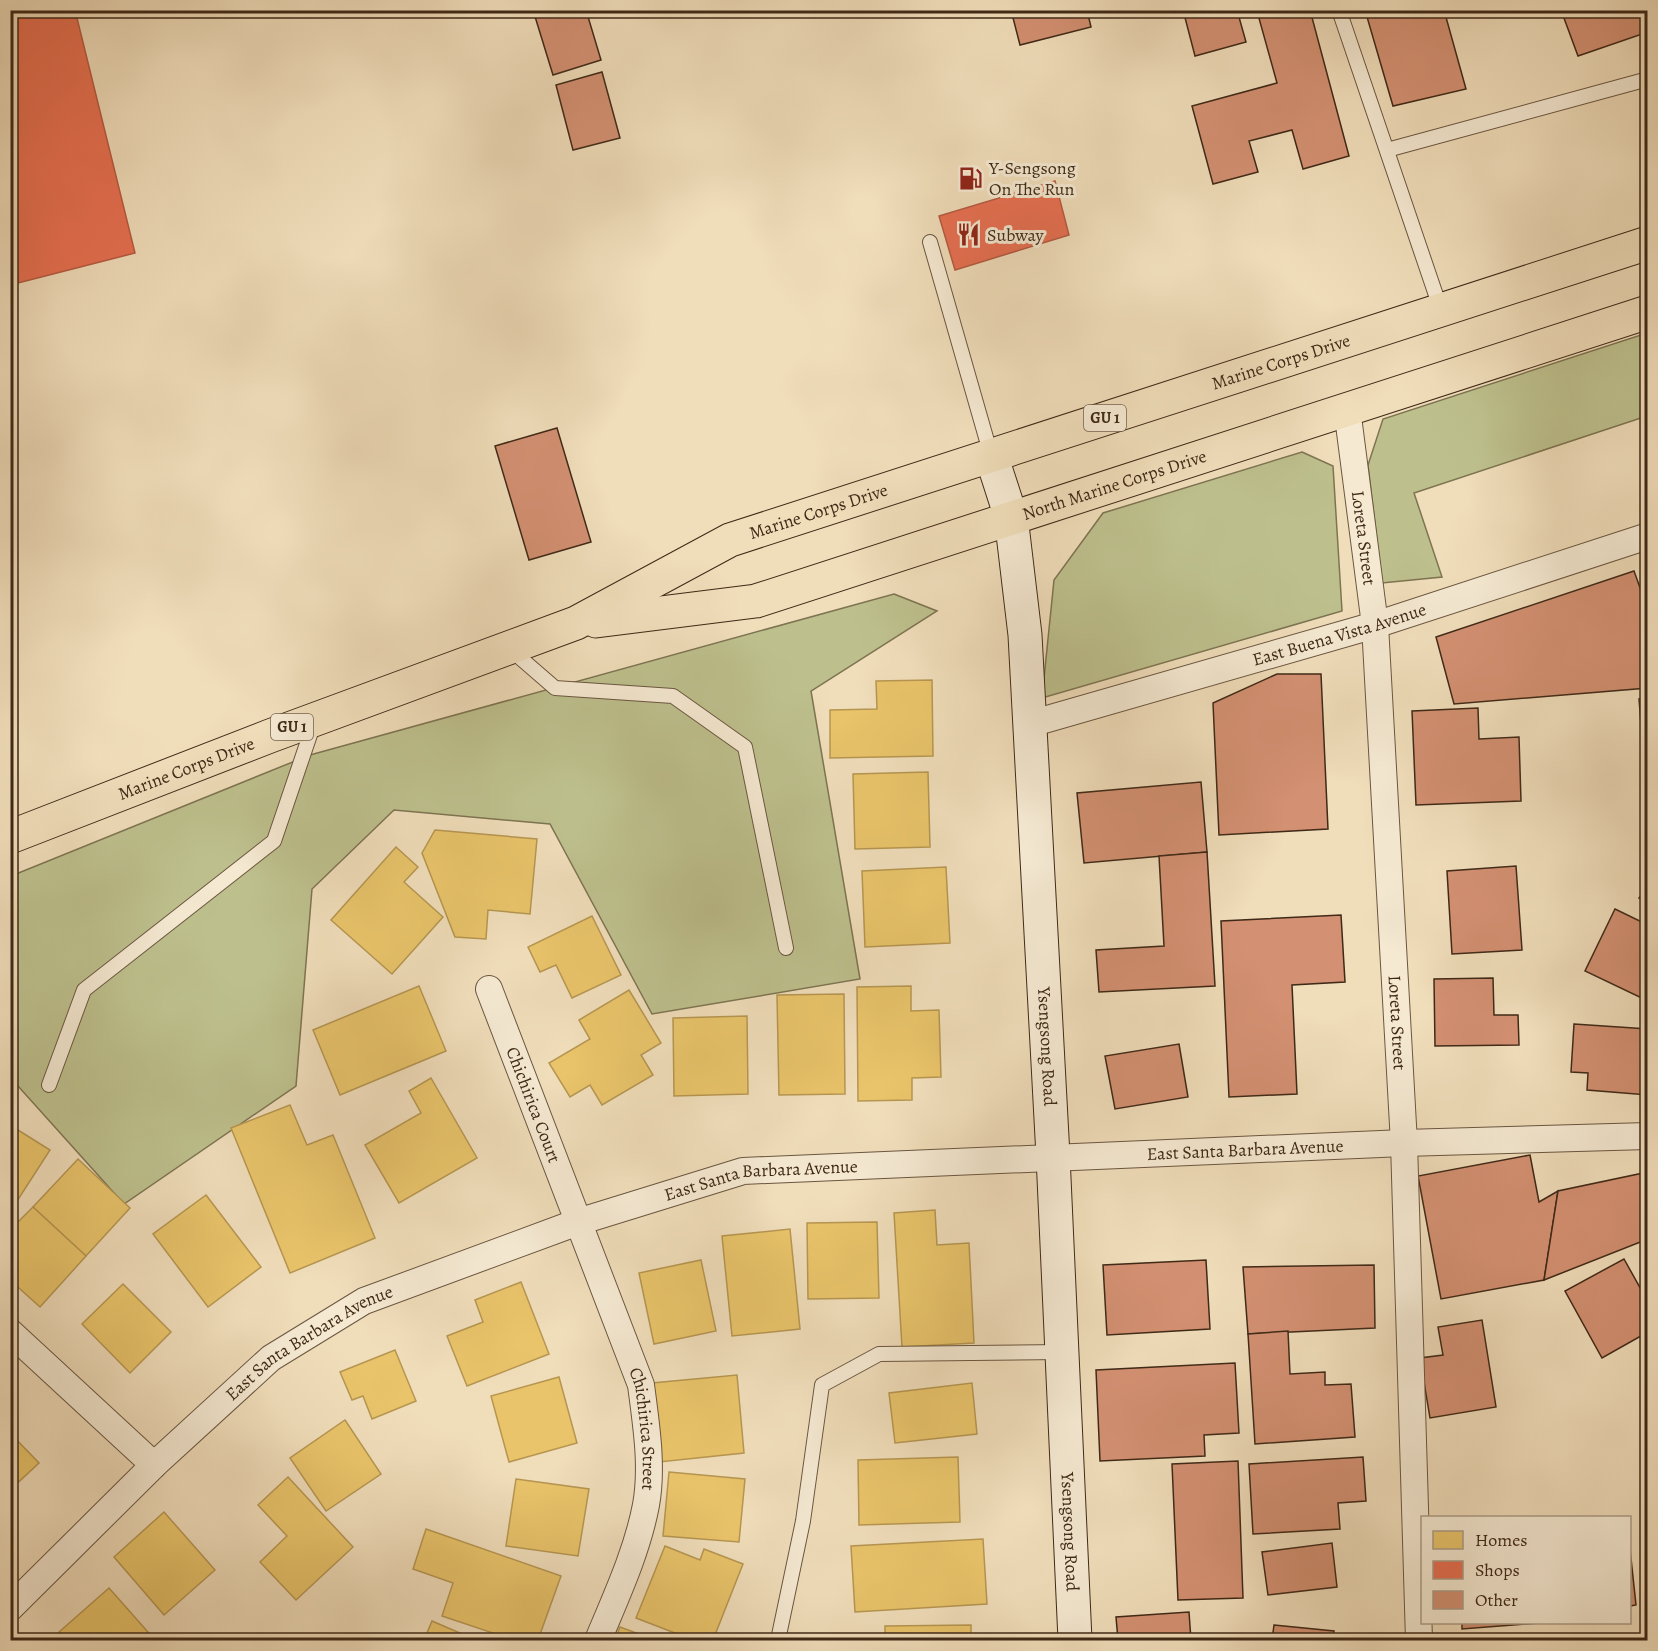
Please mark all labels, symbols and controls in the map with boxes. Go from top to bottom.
place label: Y-Sengsong On The Run [988,156,1076,201]
fuel station icon: Y-Sengsong On The Run [958,165,984,191]
restaurant icon: Subway [956,222,982,248]
place label: Subway [987,223,1045,247]
street label: Marine Corps Drive [1208,328,1353,395]
road number: GU 1 [1084,405,1126,431]
street label: North Marine Corps Drive [1019,444,1210,526]
street label: Marine Corps Drive [746,478,891,545]
street label: Loreta Street [1346,489,1382,587]
street label: East Buena Vista Avenue [1250,597,1429,672]
road number: GU 1 [271,714,313,740]
street label: Marine Corps Drive [114,731,258,806]
street label: Loreta Street [1383,974,1412,1071]
street label: Ysengsong Road [1032,985,1062,1107]
street label: Chichirica Court [500,1043,567,1166]
street label: East Santa Barbara Avenue [1146,1134,1344,1166]
street label: East Santa Barbara Avenue [661,1154,858,1207]
street label: East Santa Barbara Avenue [220,1279,396,1406]
street label: Chichirica Street [623,1364,661,1491]
street label: Ysengsong Road [1055,1471,1085,1592]
legend [1421,1516,1631,1624]
text: Homes [1475,1528,1527,1552]
text: Shops [1475,1558,1520,1582]
text: Other [1475,1588,1518,1612]

